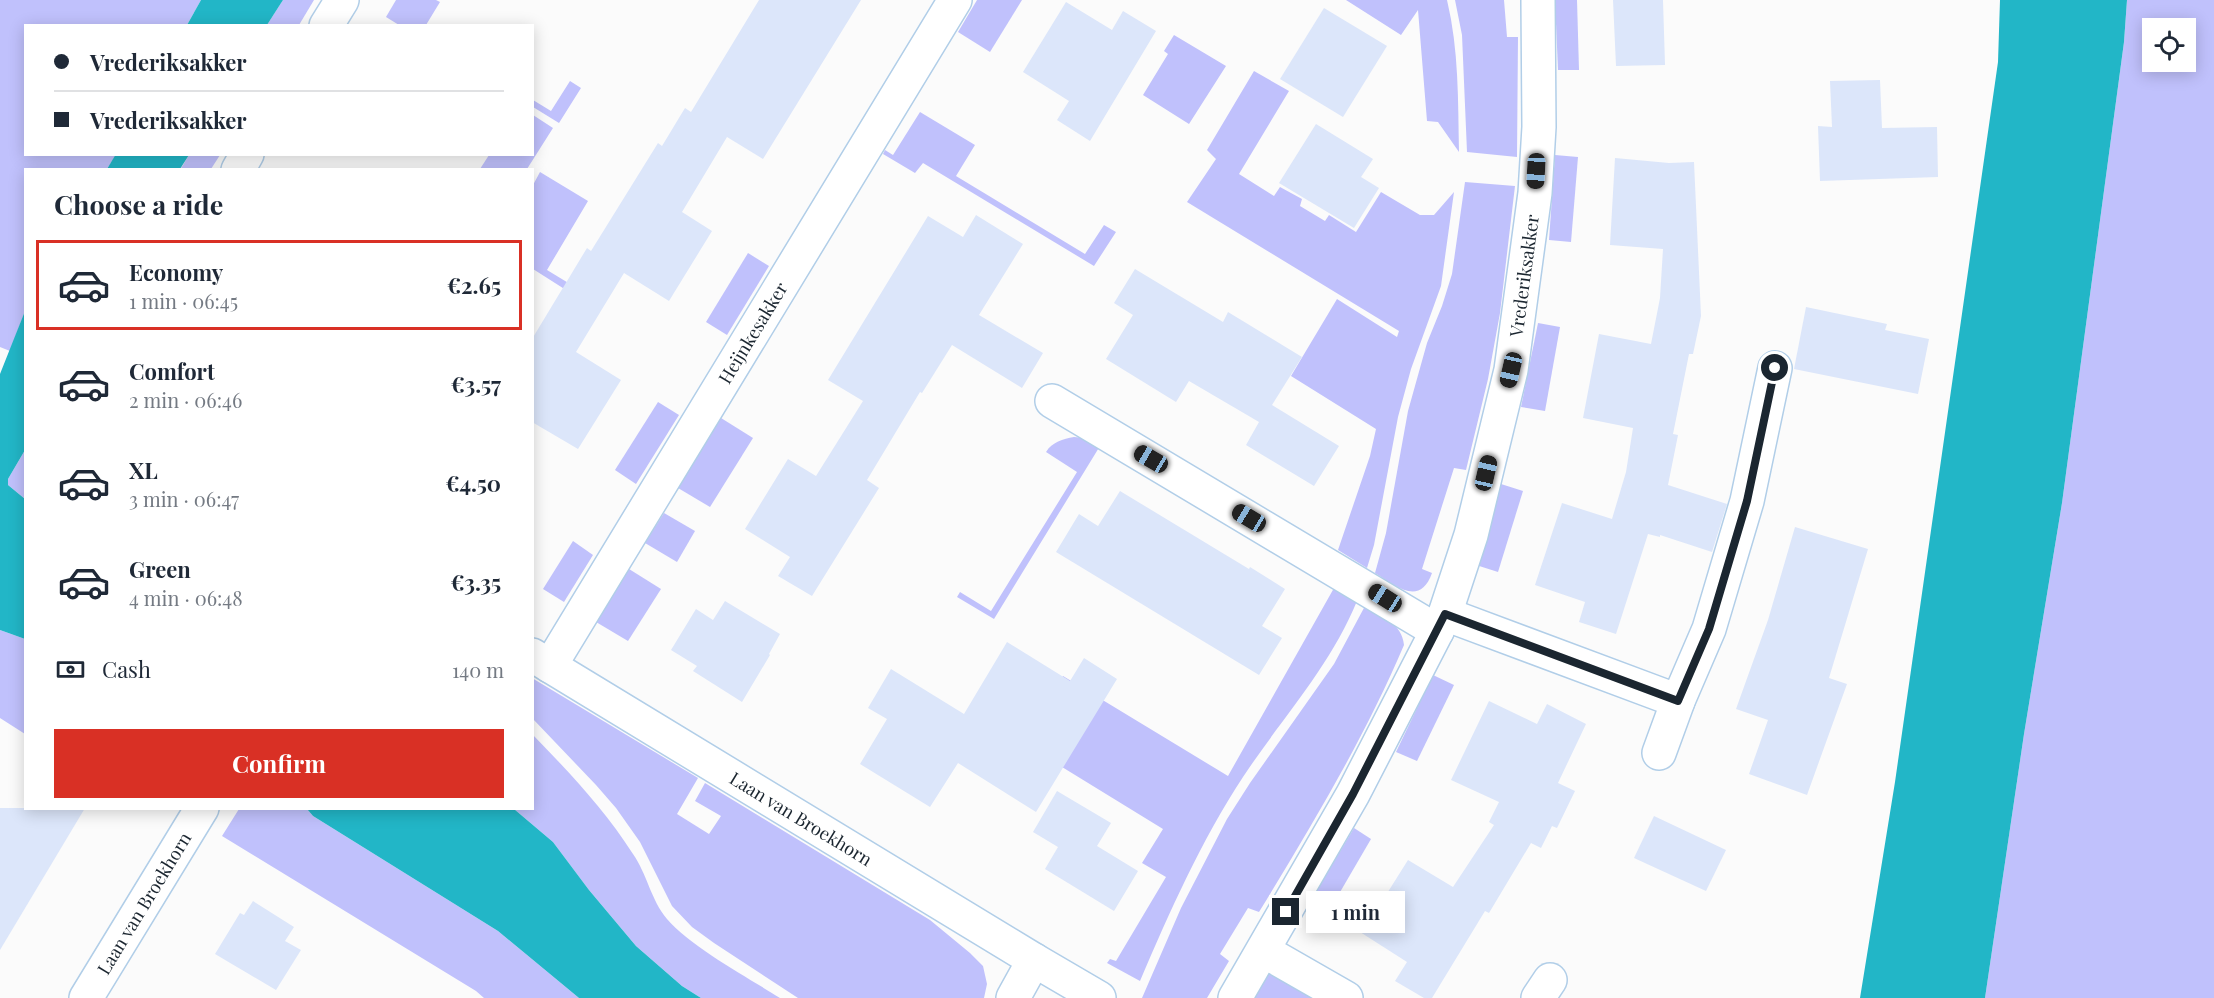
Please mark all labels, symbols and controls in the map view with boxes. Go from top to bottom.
map controls [2142,18,2196,72]
button: locate [2142,18,2196,72]
text: Vrederiksakker [90,47,247,77]
text: Vrederiksakker [90,105,247,135]
car [1526,153,1546,189]
text: Choose a ride [54,186,223,222]
street label: Vrederiksakker [1503,213,1544,339]
text: Economy [129,257,223,287]
icon: car [57,258,111,312]
text: €2.65 [447,270,501,300]
street label: Heijnkesakker [713,278,793,388]
text: 1 min · 06:45 [129,287,238,314]
car [1498,350,1524,390]
route start [1761,354,1788,381]
text: Comfort [129,356,215,386]
icon: car [57,357,111,411]
text: €3.57 [451,369,501,399]
text: 2 min · 06:46 [129,386,242,413]
car [1131,442,1171,476]
car [1473,453,1499,493]
text: XL [129,455,158,485]
icon: car [57,456,111,510]
text: €4.50 [445,468,501,498]
text: 3 min · 06:47 [129,485,239,512]
car [1229,501,1269,535]
text: Green [129,554,191,584]
icon: car [57,555,111,609]
text: €3.35 [451,567,501,597]
car [1365,581,1405,615]
text: 4 min · 06:48 [129,584,243,611]
icon: cash [54,653,87,686]
text: Cash [102,654,151,684]
text: 140 m [452,656,504,683]
button: Confirm [54,729,504,798]
street label: Laan van Broekhorn [726,766,877,871]
street label: Laan van Broekhorn [91,827,197,979]
callout: 1 min [1307,891,1406,933]
route end [1272,898,1299,925]
text: 1 min [1331,898,1380,925]

